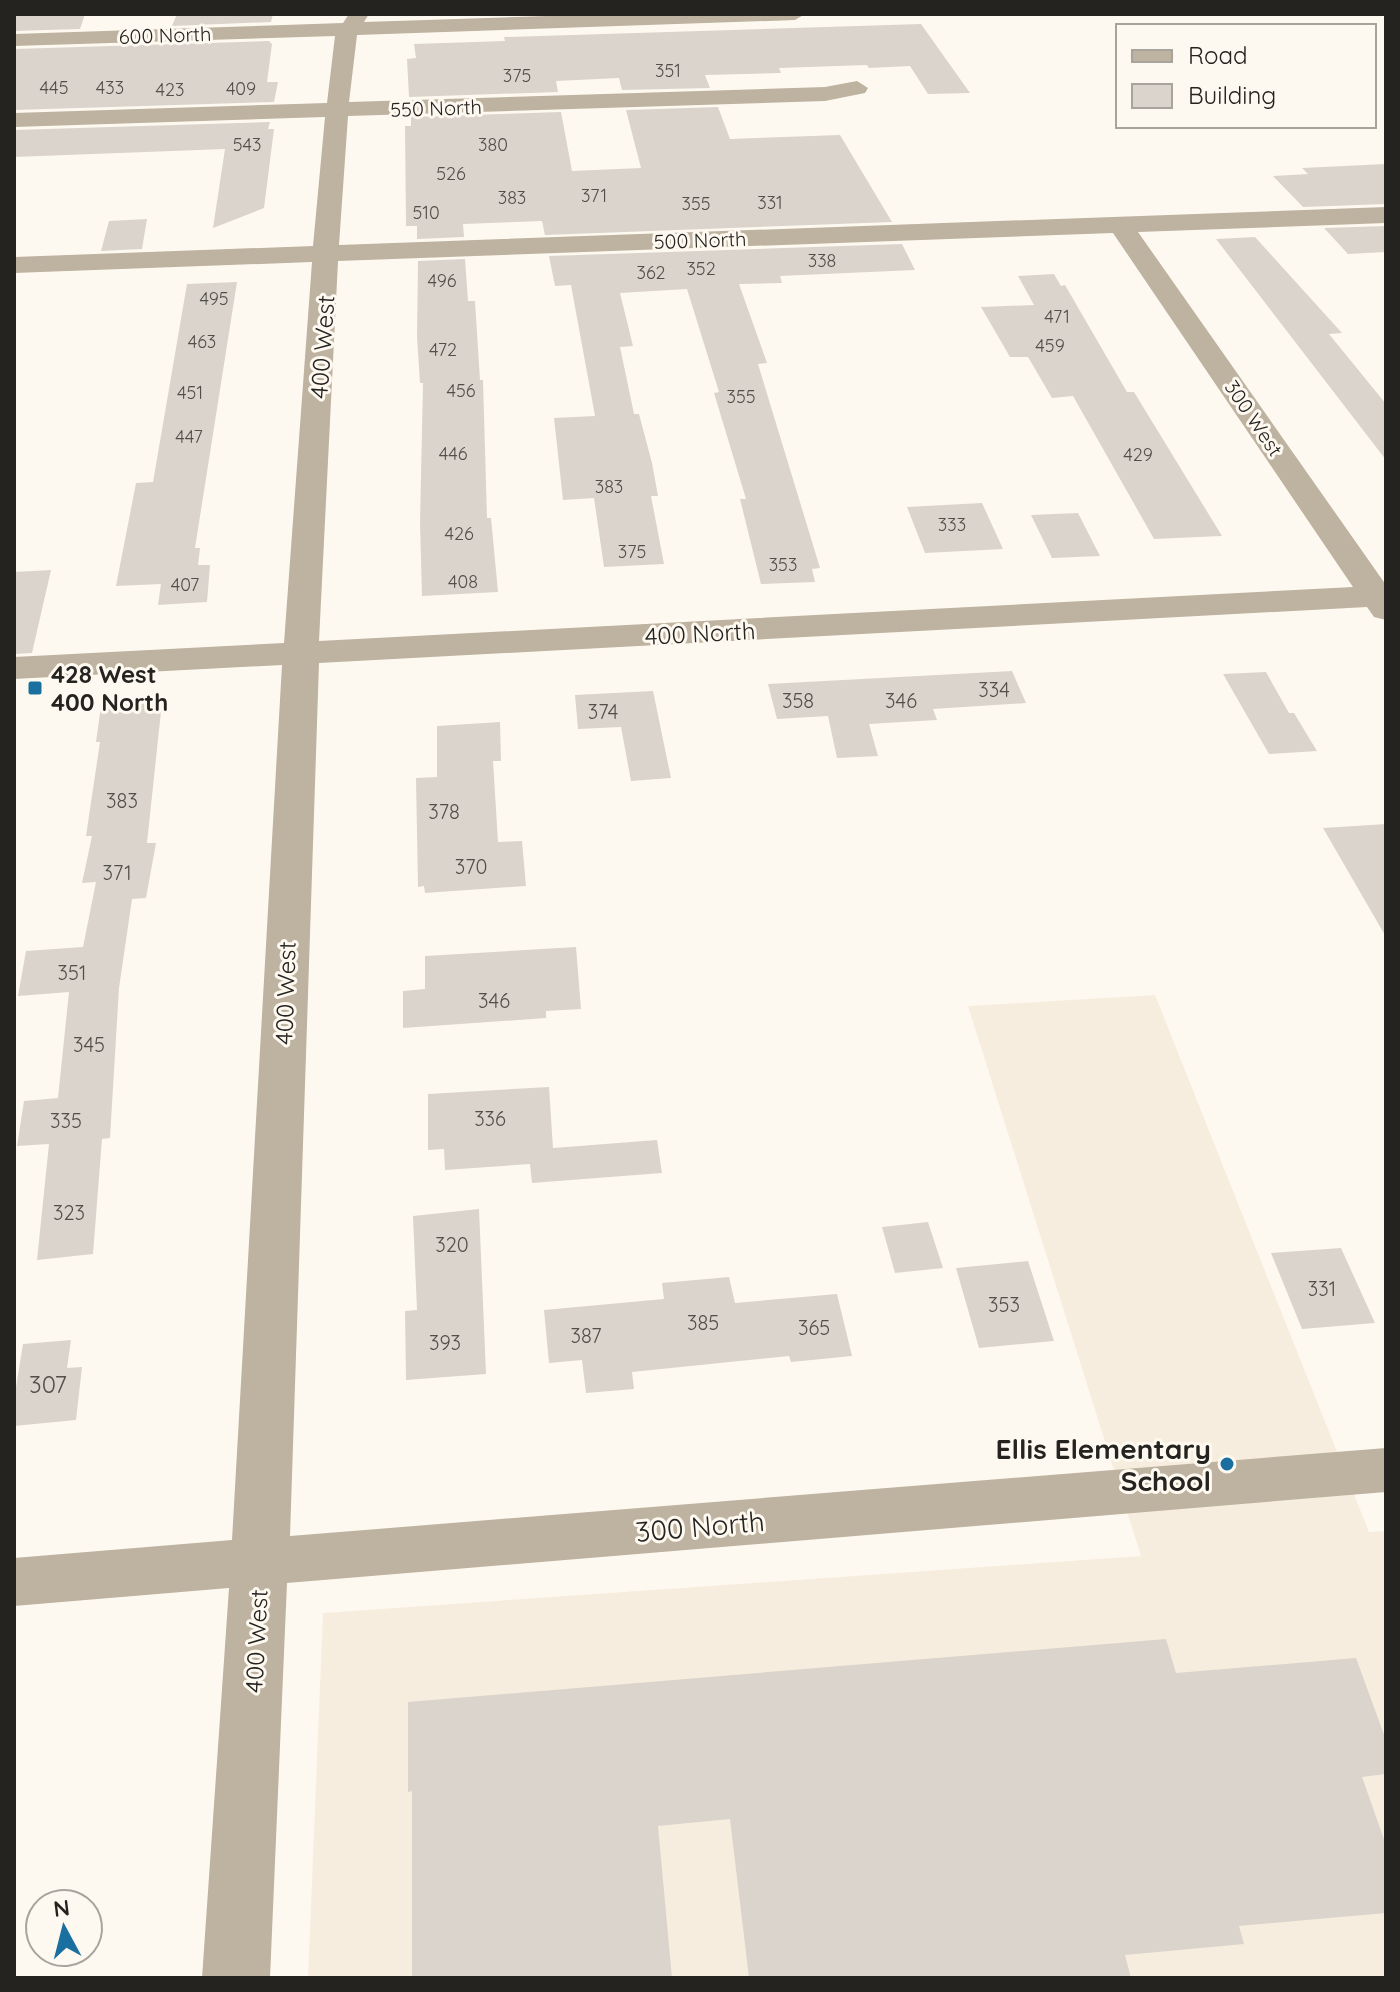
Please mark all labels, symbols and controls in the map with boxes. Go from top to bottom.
street label: 600 North [118,21,212,49]
legend [1116,24,1376,128]
text: Road [1188,40,1248,70]
house number: 351 [655,59,681,82]
house number: 375 [503,64,531,87]
house number: 445 [40,76,68,99]
house number: 433 [96,76,124,99]
house number: 409 [226,77,256,100]
house number: 423 [156,78,184,101]
text: Building [1188,80,1276,110]
street label: 550 North [390,94,482,122]
house number: 543 [233,133,261,156]
house number: 380 [478,133,508,156]
house number: 526 [436,162,466,185]
house number: 371 [581,184,607,207]
house number: 383 [498,186,526,209]
house number: 331 [757,191,783,214]
house number: 355 [681,192,711,215]
house number: 510 [412,201,440,224]
street label: 500 North [653,226,747,254]
house number: 338 [808,249,836,272]
house number: 352 [686,257,716,280]
house number: 362 [636,261,666,284]
house number: 496 [428,269,457,292]
house number: 495 [200,287,228,310]
street label: 400 West [303,294,341,400]
house number: 471 [1044,305,1070,328]
house number: 463 [188,330,216,353]
house number: 459 [1035,334,1065,357]
house number: 472 [429,338,457,361]
street label: 300 West [1220,375,1289,461]
house number: 456 [446,379,476,402]
house number: 451 [177,381,203,404]
house number: 355 [726,385,756,408]
house number: 447 [175,425,203,448]
house number: 446 [439,442,468,465]
house number: 429 [1123,443,1153,466]
house number: 383 [595,475,623,498]
house number: 333 [938,513,966,536]
house number: 426 [444,522,474,545]
house number: 375 [618,540,646,563]
house number: 353 [769,553,797,576]
house number: 408 [448,570,478,593]
house number: 407 [171,573,199,596]
street label: 400 North [644,615,756,651]
place label: 428 West 400 North [51,659,168,717]
house number: 334 [978,677,1010,702]
marker: 428 West 400 North [26,679,44,697]
house number: 358 [782,688,814,713]
house number: 346 [885,688,917,713]
house number: 374 [588,699,618,724]
house number: 383 [106,788,138,813]
house number: 378 [428,799,460,824]
house number: 370 [455,854,487,879]
house number: 371 [102,860,132,885]
street label: 400 West [268,941,302,1045]
house number: 351 [58,960,86,985]
house number: 346 [478,988,510,1013]
house number: 345 [73,1032,105,1057]
house number: 336 [474,1106,506,1131]
house number: 335 [50,1108,82,1133]
house number: 323 [53,1200,85,1225]
house number: 320 [435,1232,469,1257]
house number: 331 [1308,1276,1336,1301]
house number: 353 [988,1292,1020,1317]
house number: 385 [687,1310,719,1335]
house number: 365 [798,1315,830,1340]
house number: 387 [571,1323,601,1348]
house number: 393 [429,1330,461,1355]
house number: 307 [29,1369,67,1399]
place label: Ellis Elementary School [995,1431,1211,1498]
marker: Ellis Elementary School [1218,1455,1236,1473]
street label: 300 North [634,1503,766,1549]
street label: 400 West [238,1589,274,1693]
north arrow [24,1888,104,1968]
text: N [52,1893,71,1923]

